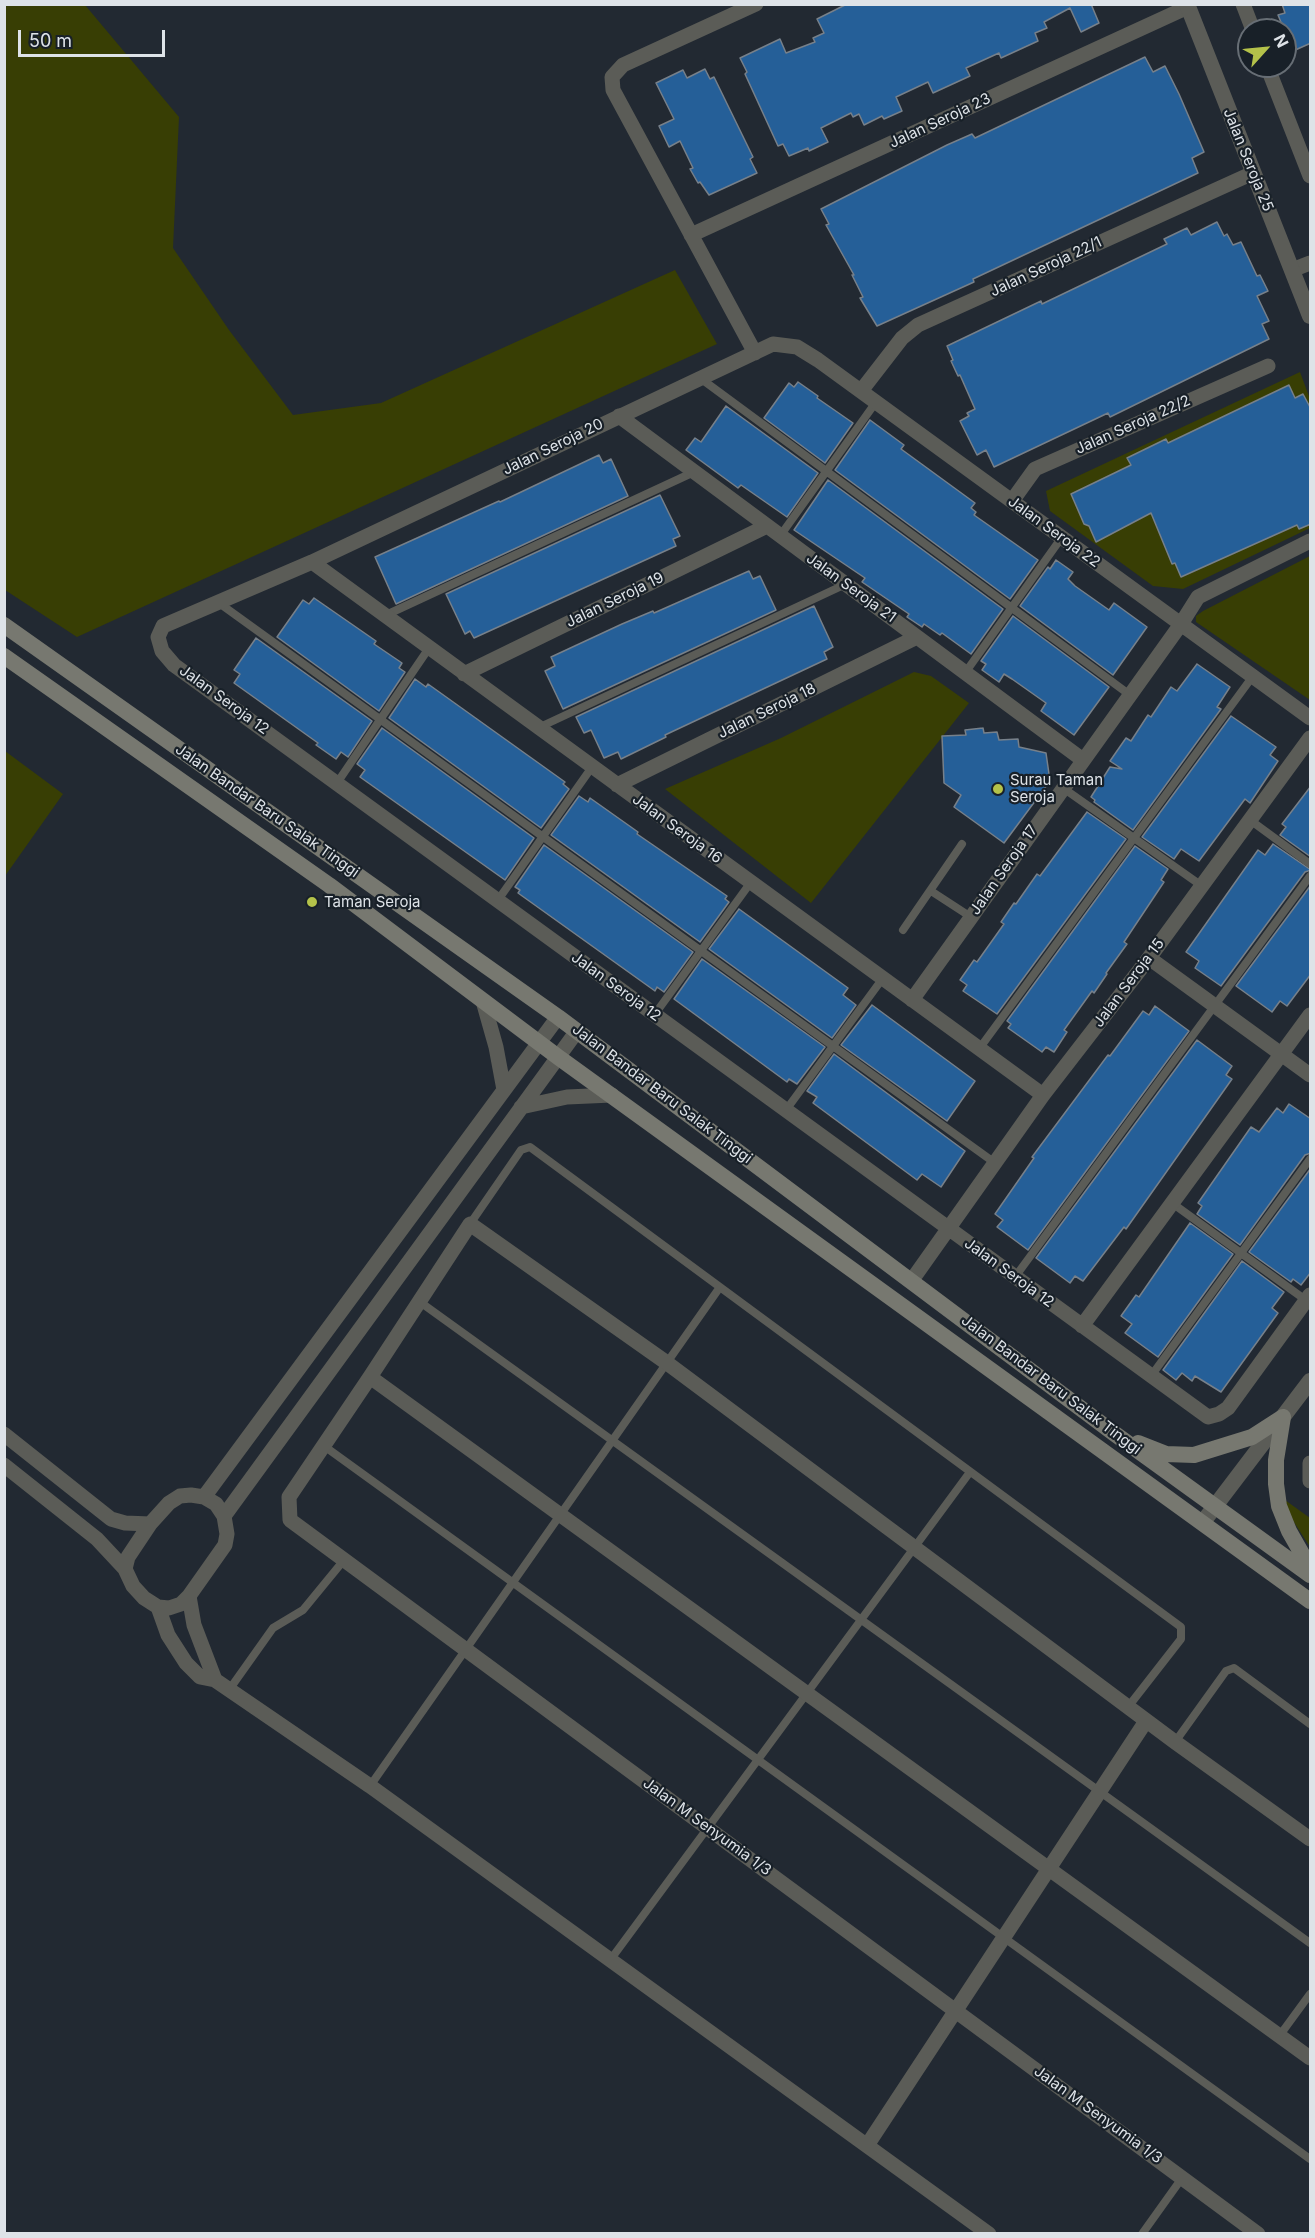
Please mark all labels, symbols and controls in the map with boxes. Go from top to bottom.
scale bar [21,18,168,56]
north arrow [1237,18,1297,78]
text: 50 m [29,30,72,51]
text: N [1270,31,1293,51]
street label: Jalan Seroja 23 [887,90,993,152]
street label: Jalan Seroja 25 [1219,106,1277,214]
street label: Jalan Seroja 22/1 [987,233,1105,301]
street label: Jalan Seroja 22/2 [1073,392,1193,458]
street label: Jalan Seroja 20 [500,415,606,479]
street label: Jalan Seroja 22 [1004,493,1104,571]
street label: Jalan Seroja 21 [803,549,899,627]
street label: Jalan Seroja 19 [563,569,667,631]
street label: Jalan Seroja 12 [176,661,272,739]
street label: Jalan Seroja 18 [715,680,819,742]
street label: Jalan Bandar Baru Salak Tinggi [172,740,362,882]
place label: Surau Taman Seroja [1010,771,1103,806]
marker: Surau Taman Seroja [991,782,1005,796]
street label: Jalan Seroja 16 [629,790,725,868]
street label: Jalan Seroja 17 [966,822,1042,918]
place label: Taman Seroja [324,893,420,911]
marker: Taman Seroja [305,895,319,909]
street label: Jalan Seroja 15 [1090,935,1168,1031]
street label: Jalan Seroja 12 [568,948,664,1026]
street label: Jalan Bandar Baru Salak Tinggi [569,1020,755,1168]
street label: Jalan Seroja 12 [961,1234,1057,1312]
street label: Jalan Bandar Baru Salak Tinggi [958,1311,1144,1459]
street label: Jalan M Senyumia 1/3 [639,1774,775,1880]
street label: Jalan M Senyumia 1/3 [1030,2062,1166,2168]

